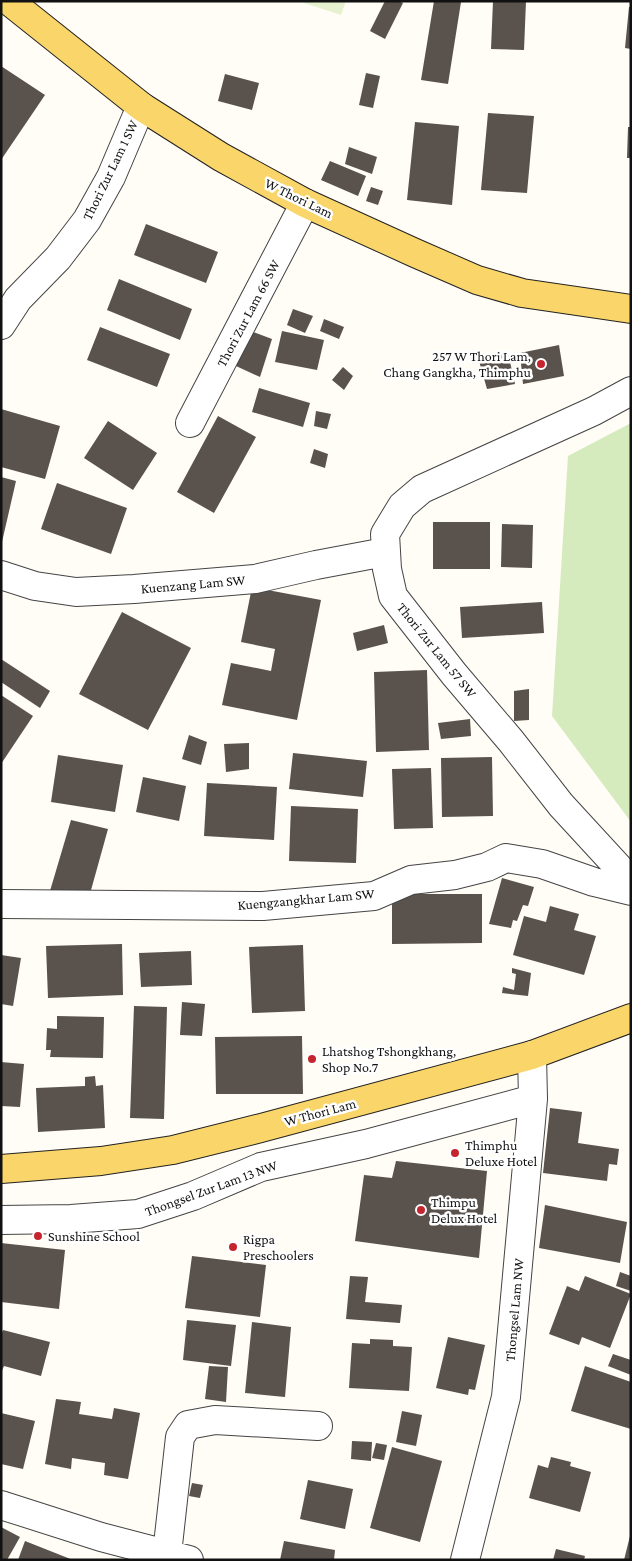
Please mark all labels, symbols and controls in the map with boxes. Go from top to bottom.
street label: Thori Zur Lam 1 SW [79,117,141,223]
street label: W Thori Lam [262,175,336,221]
street label: Thori Zur Lam 66 SW [213,257,283,369]
place label: 257 W Thori Lam, Chang Gangkha, Thimphu [383,348,532,380]
marker: 257 W Thori Lam, Chang Gangkha, Thimphu [535,358,547,370]
street label: Kuenzang Lam SW [140,571,246,597]
street label: Thori Zur Lam 57 SW [394,599,480,701]
street label: Kuengzangkhar Lam SW [237,885,375,913]
place label: Lhatshog Tshongkhang, Shop No.7 [322,1043,456,1075]
marker: Lhatshog Tshongkhang, Shop No.7 [306,1053,318,1065]
street label: W Thori Lam [282,1095,358,1129]
place label: Thimphu Deluxe Hotel [465,1137,538,1169]
marker: Thimphu Deluxe Hotel [449,1147,461,1159]
street label: Thongsel Zur Lam 13 NW [143,1157,280,1219]
place label: Thimpu Delux Hotel [431,1194,498,1226]
marker: Thimpu Delux Hotel [415,1204,427,1216]
place label: Sunshine School [48,1228,140,1244]
marker: Sunshine School [32,1230,44,1242]
place label: Rigpa Preschoolers [243,1231,314,1263]
marker: Rigpa Preschoolers [227,1241,239,1253]
street label: Thongsel Lam NW [502,1258,526,1362]

